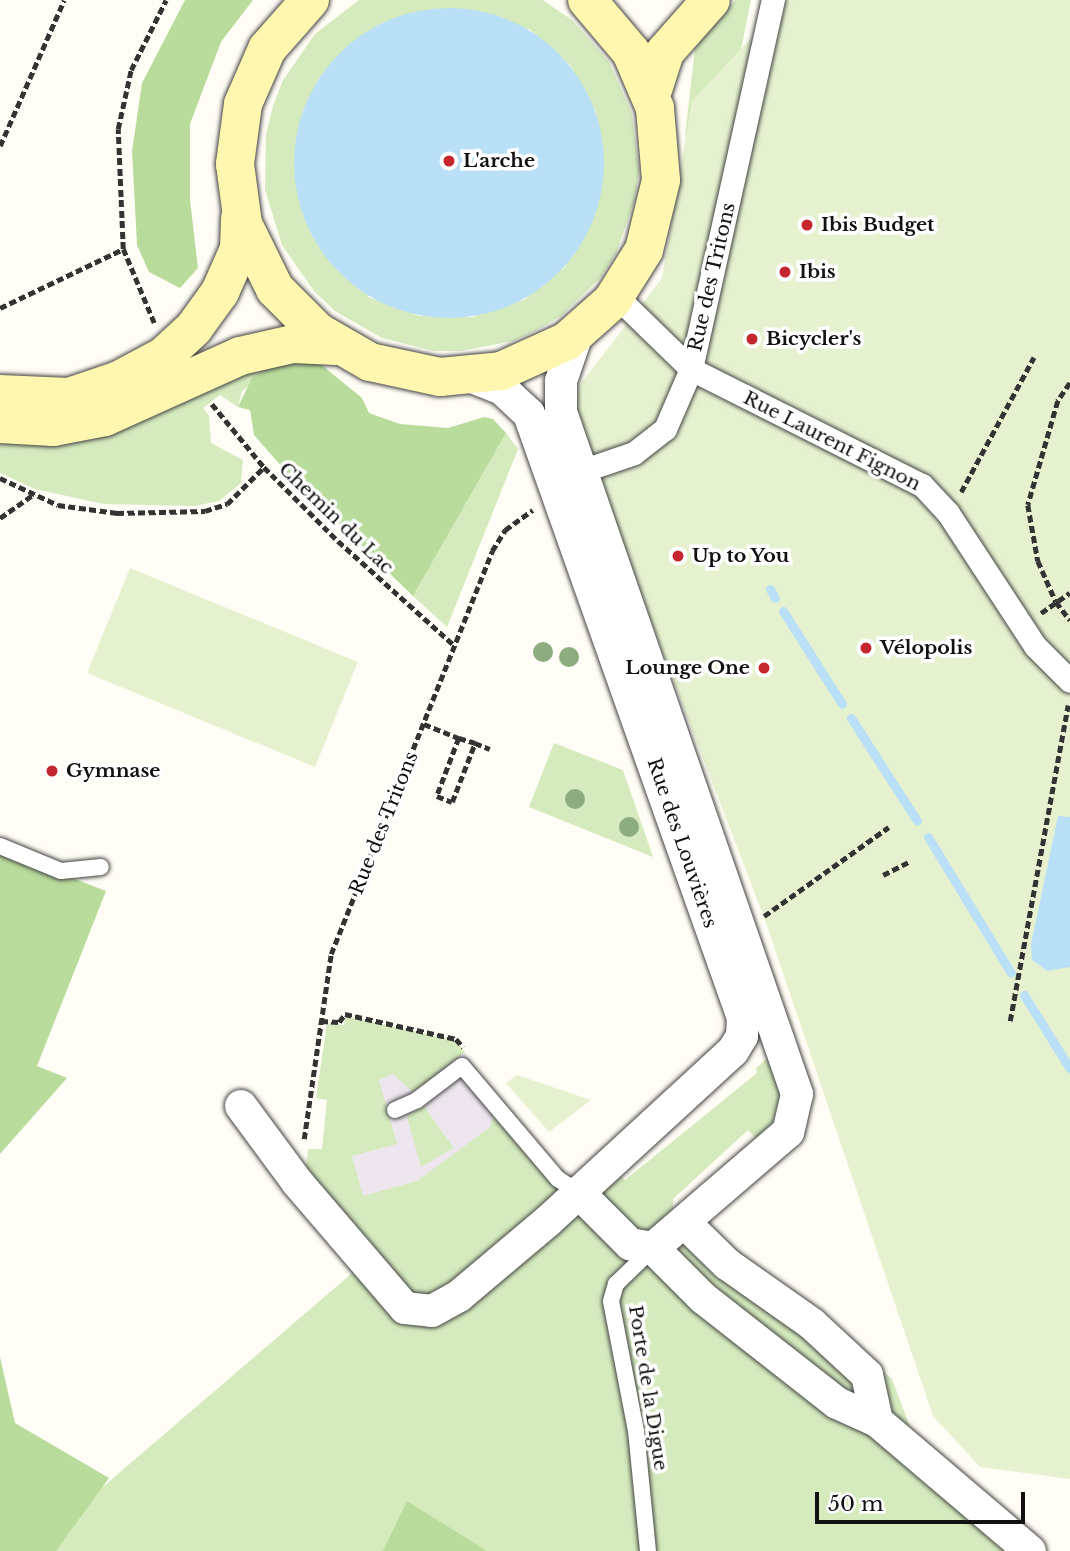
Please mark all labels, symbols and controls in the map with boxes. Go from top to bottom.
place label: L'arche [463,150,535,172]
marker: L'arche [441,153,457,169]
street label: Rue des Tritons [684,200,740,354]
place label: Ibis Budget [821,214,934,236]
marker: Ibis Budget [799,217,815,233]
place label: Ibis [799,261,836,283]
marker: Ibis [777,264,793,280]
place label: Bicycler's [766,328,861,350]
marker: Bicycler's [744,331,760,347]
street label: Rue Laurent Fignon [740,386,924,496]
street label: Chemin du Lac [274,458,398,578]
place label: Up to You [692,545,790,567]
marker: Up to You [670,548,686,564]
place label: Vélopolis [880,637,972,659]
marker: Vélopolis [858,640,874,656]
place label: Lounge One [625,657,750,679]
marker: Lounge One [756,660,772,676]
street label: Rue des Tritons [345,748,423,898]
street label: Rue des Louvières [642,755,722,931]
place label: Gymnase [66,760,160,782]
marker: Gymnase [44,763,60,779]
street label: Porte de la Digue [624,1304,672,1472]
scale bar [818,1478,1028,1522]
text: 50 m [828,1491,883,1517]

